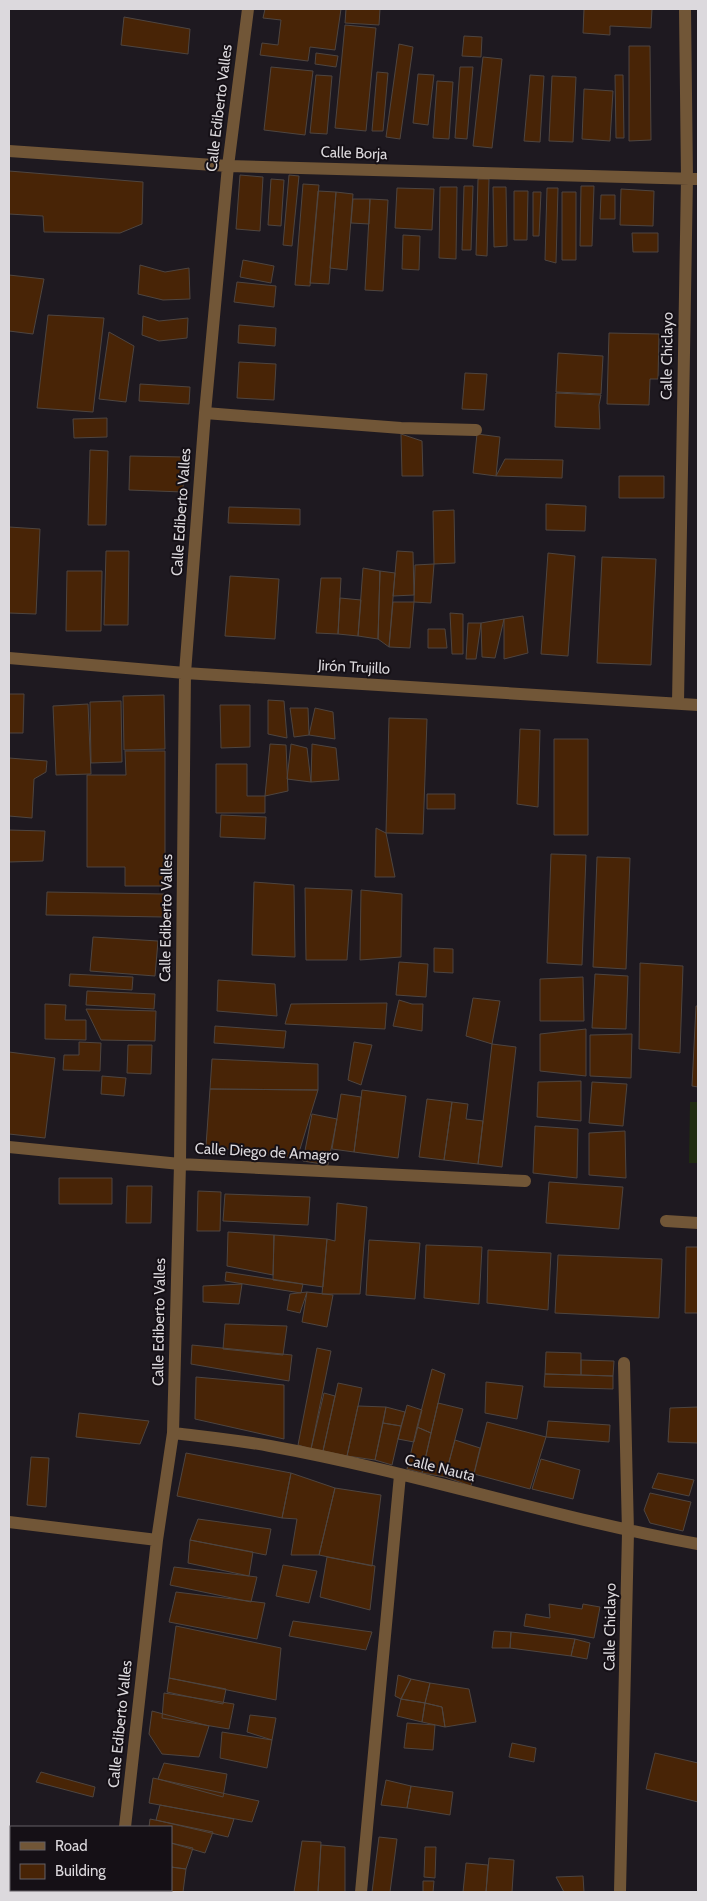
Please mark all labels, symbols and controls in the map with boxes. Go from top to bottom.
street label: Calle Ediberto Valles [202,43,236,173]
street label: Calle Borja [320,143,389,163]
street label: Calle Chiclayo [657,312,677,400]
street label: Calle Ediberto Valles [168,447,194,577]
street label: Jirón Trujillo [316,656,391,678]
street label: Calle Ediberto Valles [156,854,176,982]
street label: Calle Diego de Amagro [194,1139,340,1165]
street label: Calle Ediberto Valles [149,1258,169,1386]
street label: Calle Nauta [403,1451,478,1486]
street label: Calle Chiclayo [600,1583,620,1671]
street label: Calle Ediberto Valles [104,1659,136,1789]
legend [10,1826,172,1891]
text: Road [55,1837,88,1855]
text: Building [55,1862,106,1880]

